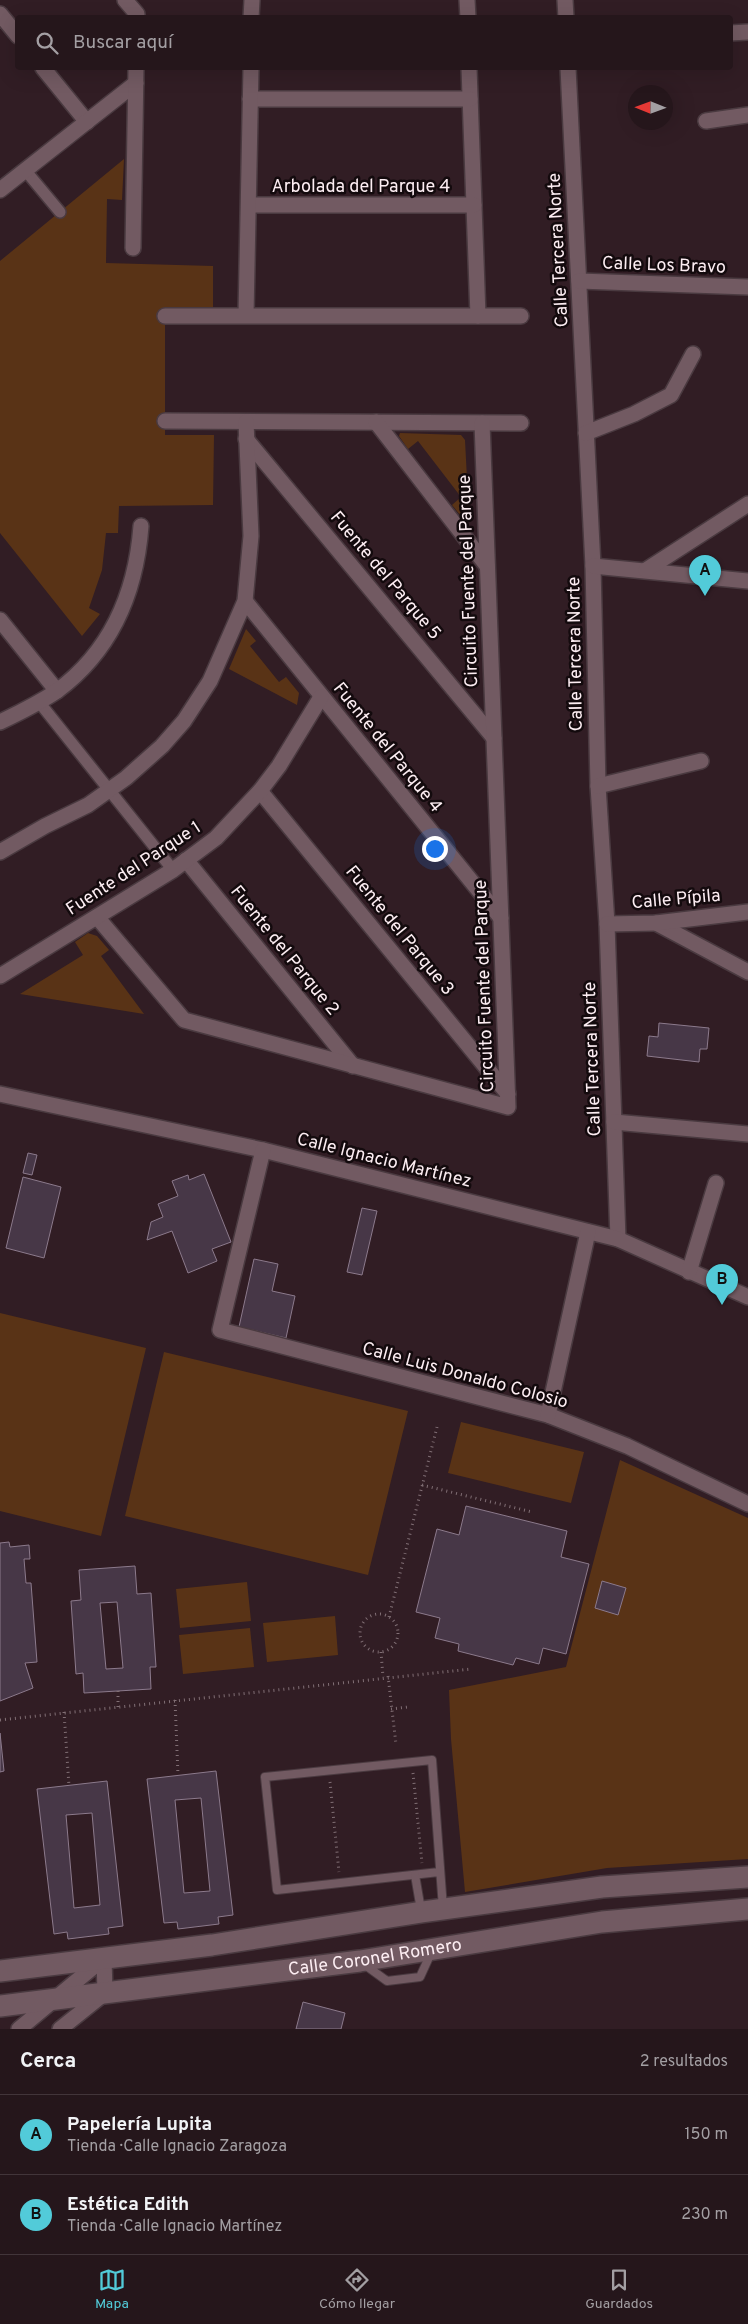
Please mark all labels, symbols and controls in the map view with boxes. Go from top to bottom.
search box [15,15,733,70]
icon: search [33,29,61,57]
text: Buscar aquí [73,31,173,55]
north arrow [628,85,673,130]
street label: Calle Tercera Norte [543,172,575,328]
street label: Arbolada del Parque 4 [271,176,451,199]
street label: Calle Los Bravo [602,252,726,280]
street label: Circuito Fuente del Parque [454,474,484,688]
street label: Fuente del Parque 5 [324,507,446,645]
pin: A [689,555,721,596]
street label: Calle Tercera Norte [563,576,589,732]
street label: Fuente del Parque 4 [327,678,447,818]
street label: Fuente del Parque 1 [62,817,206,921]
your location [422,836,448,862]
street label: Fuente del Parque 3 [339,861,459,1001]
street label: Circuito Fuente del Parque [470,879,500,1093]
street label: Fuente del Parque 2 [224,881,344,1021]
street label: Calle Pípila [631,885,721,915]
street label: Calle Tercera Norte [579,981,607,1137]
street label: Calle Ignacio Martínez [294,1128,474,1194]
pin: B [706,1264,738,1305]
street label: Calle Luis Donaldo Colosio [360,1337,570,1415]
street label: Calle Coronel Romero [287,1933,463,1981]
text: Cerca [20,2048,76,2075]
text: 2 resultados [640,2052,728,2072]
text: Papelería Lupita [67,2113,212,2137]
text: A [30,2125,42,2145]
text: 150 m [685,2125,728,2145]
text: Tienda · Calle Ignacio Zaragoza [67,2137,287,2157]
text: Estética Edith [67,2193,189,2217]
text: B [30,2205,42,2225]
text: 230 m [681,2205,728,2225]
text: Tienda · Calle Ignacio Martínez [67,2217,282,2237]
tab: Mapa [95,2266,129,2313]
tab: Cómo llegar [319,2266,395,2313]
tab: Guardados [585,2266,653,2313]

